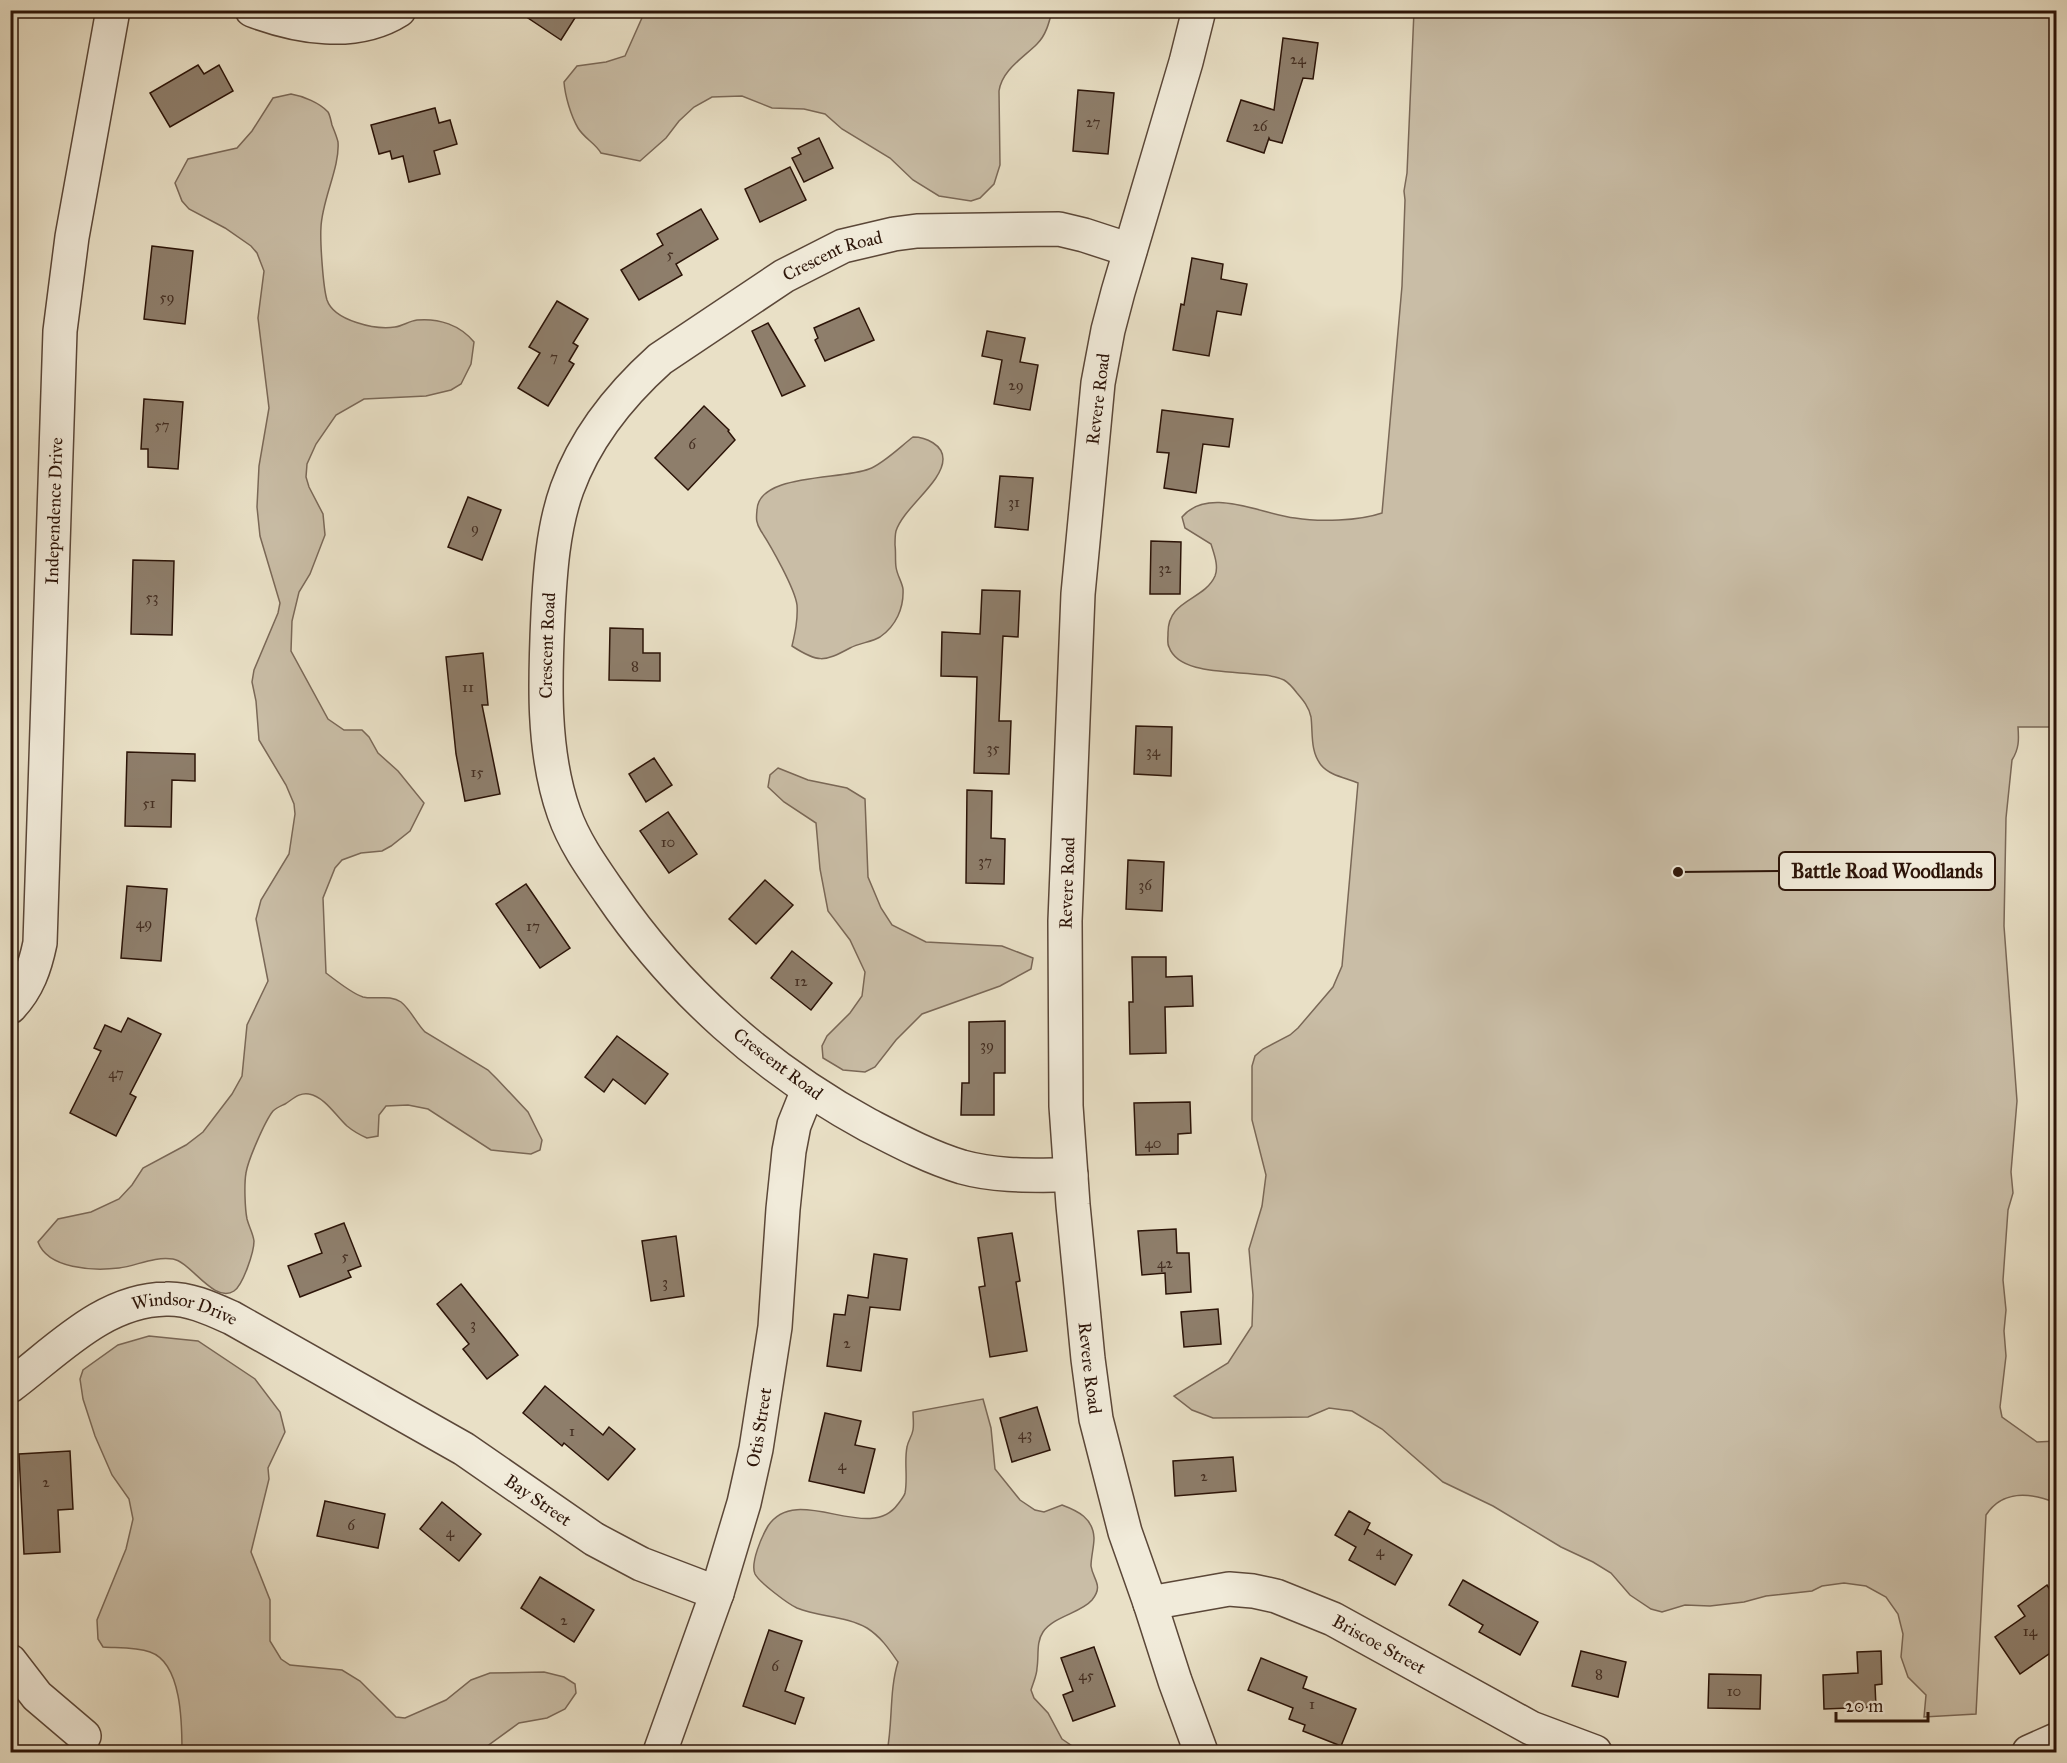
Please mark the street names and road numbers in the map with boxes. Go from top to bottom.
street label: Crescent Road [779,226,885,286]
street label: Revere Road [1081,352,1115,446]
street label: Independence Drive [41,437,68,585]
street label: Crescent Road [535,592,560,699]
street label: Revere Road [1054,837,1080,929]
street label: Crescent Road [729,1023,827,1105]
street label: Windsor Drive [129,1288,242,1330]
street label: Revere Road [1073,1321,1106,1415]
street label: Otis Street [741,1385,776,1469]
street label: Bay Street [500,1470,576,1531]
street label: Briscoe Street [1329,1610,1430,1679]

